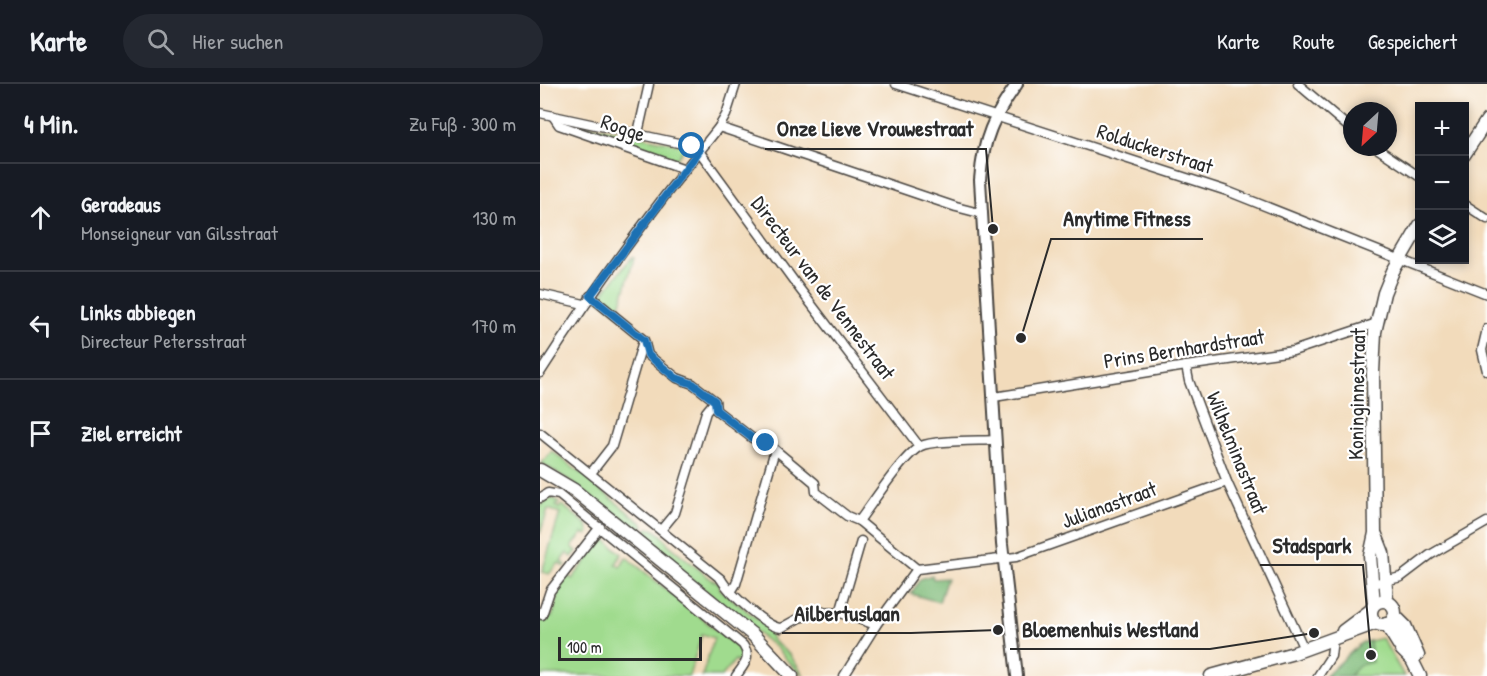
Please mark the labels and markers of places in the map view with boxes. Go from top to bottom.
callout: Onze Lieve Vrouwestraat [765,109,986,149]
callout: Anytime Fitness [1051,199,1203,239]
callout: Stadspark [1260,525,1363,565]
callout: Ailbertuslaan [782,593,911,633]
callout: Bloemenhuis Westland [1010,609,1210,649]

